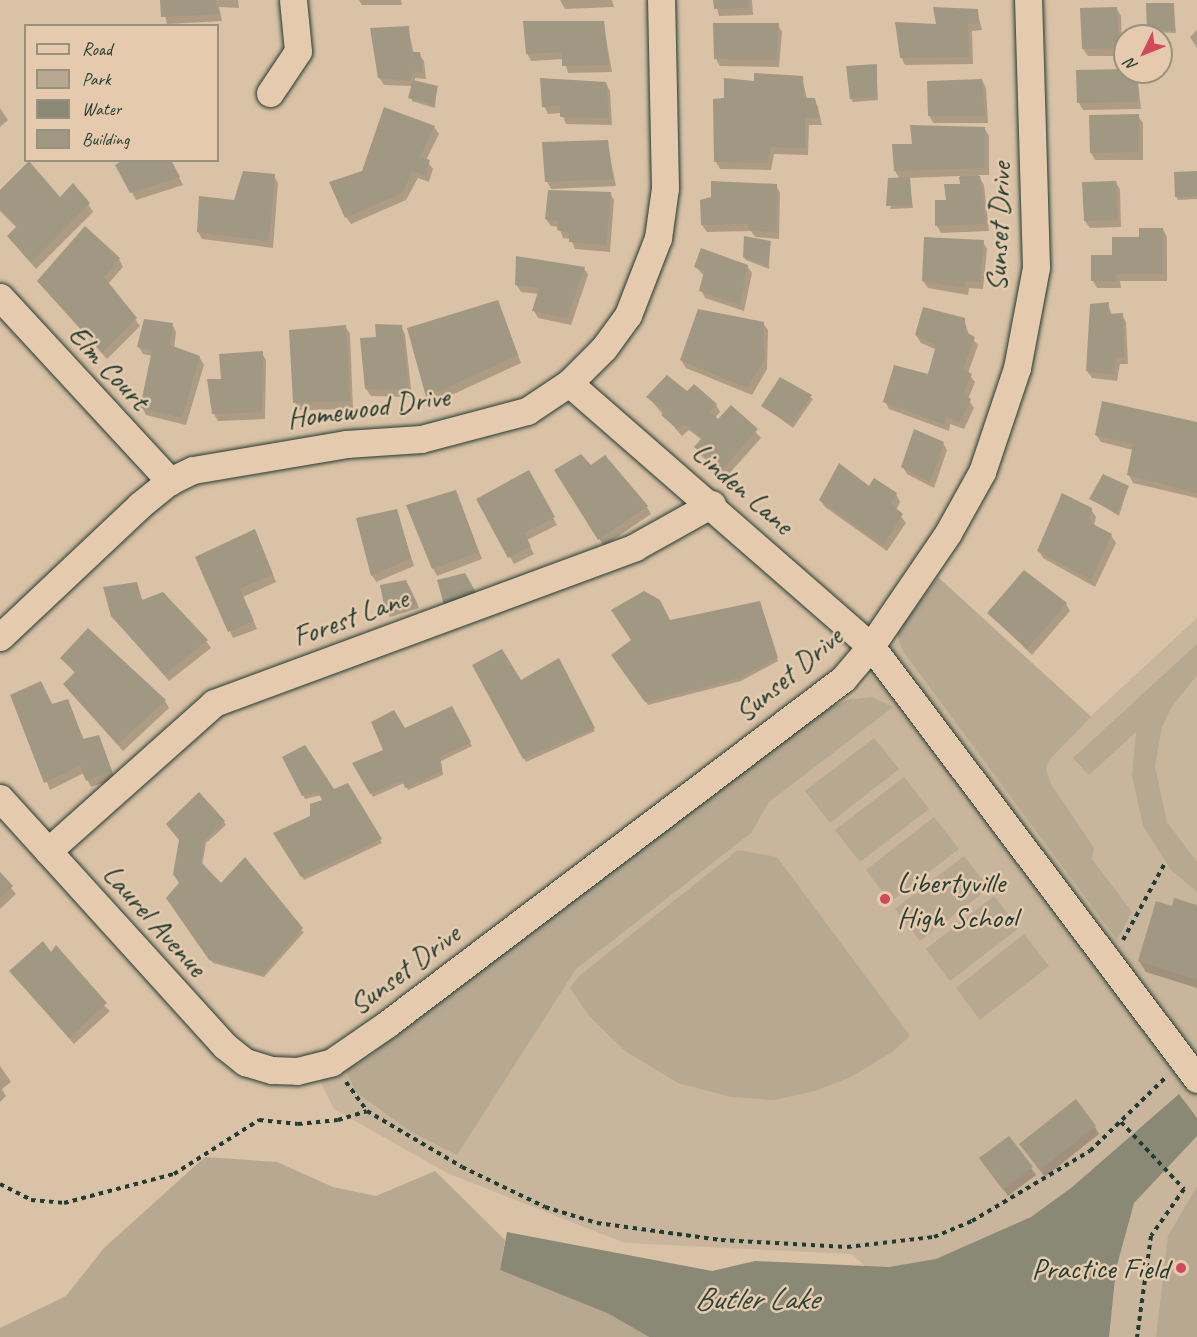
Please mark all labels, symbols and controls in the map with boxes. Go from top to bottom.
legend [24,24,219,162]
north arrow [1113,24,1173,84]
text: Road [82,38,112,60]
text: N [1121,54,1142,75]
text: Park [82,68,111,90]
text: Water [82,98,121,120]
text: Building [82,128,129,150]
street label: Sunset Drive [978,162,1018,292]
street label: Elm Court [61,317,157,417]
street label: Homewood Drive [284,378,452,436]
street label: Linden Lane [685,434,801,542]
street label: Forest Lane [287,579,413,655]
street label: Sunset Drive [727,619,849,729]
street label: Laurel Avenue [95,856,215,984]
place label: Libertyville High School [897,864,1016,934]
marker: Libertyville High School [878,892,892,906]
street label: Sunset Drive [341,916,467,1022]
place label: Practice Field [1031,1250,1169,1286]
marker: Practice Field [1174,1261,1188,1275]
water label: Butler Lake [694,1280,818,1318]

